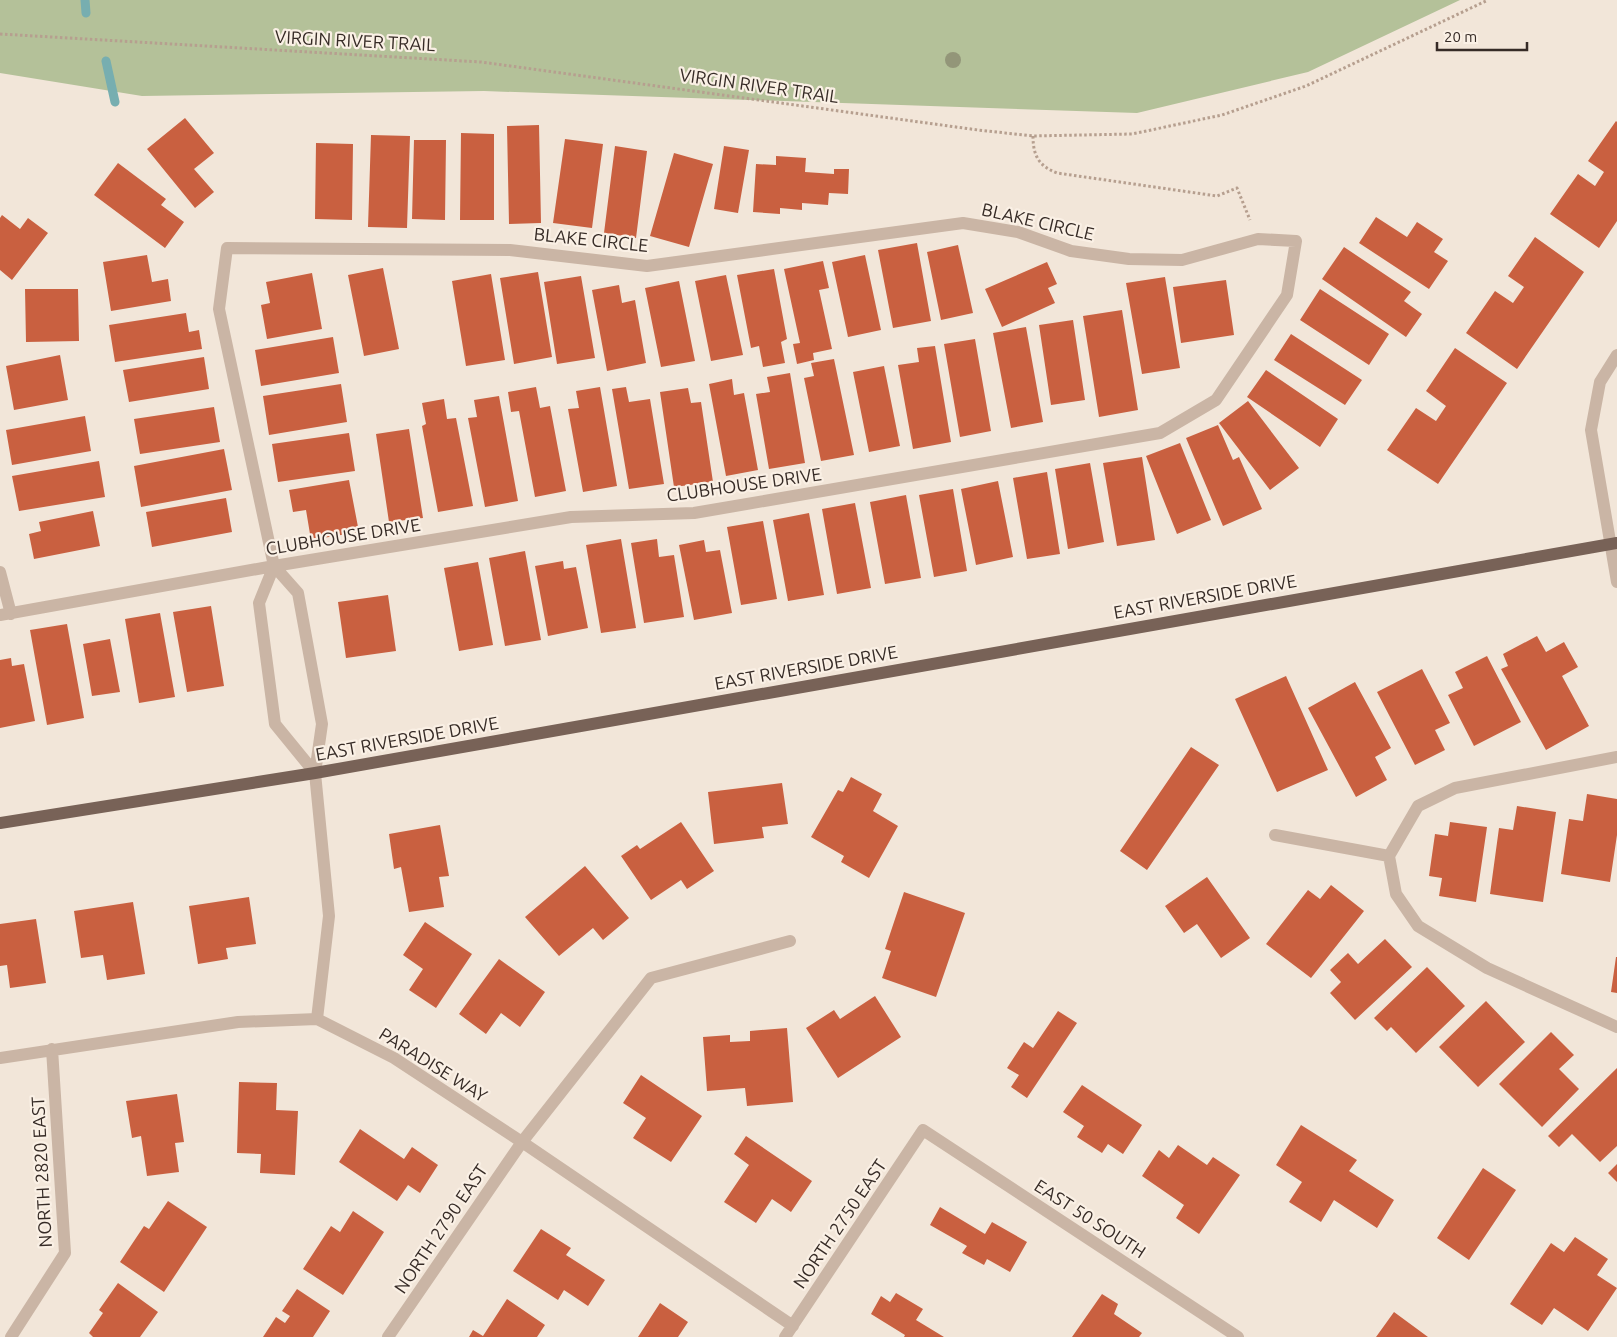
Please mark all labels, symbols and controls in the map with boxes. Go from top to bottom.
scale bar [1437,20,1527,52]
street label: VIRGIN RIVER TRAIL [274,26,436,54]
text: 20 m [1444,28,1477,45]
street label: VIRGIN RIVER TRAIL [678,64,840,106]
street label: BLAKE CIRCLE [980,198,1097,244]
street label: BLAKE CIRCLE [533,223,649,255]
street label: CLUBHOUSE DRIVE [665,463,823,505]
street label: CLUBHOUSE DRIVE [264,514,422,558]
street label: EAST RIVERSIDE DRIVE [1112,570,1298,622]
street label: EAST RIVERSIDE DRIVE [713,641,899,693]
street label: EAST RIVERSIDE DRIVE [314,712,500,764]
street label: PARADISE WAY [376,1023,492,1106]
street label: NORTH 2820 EAST [27,1096,55,1248]
street label: NORTH 2750 EAST [789,1155,890,1292]
street label: NORTH 2790 EAST [390,1160,491,1297]
street label: EAST 50 SOUTH [1031,1175,1150,1262]

